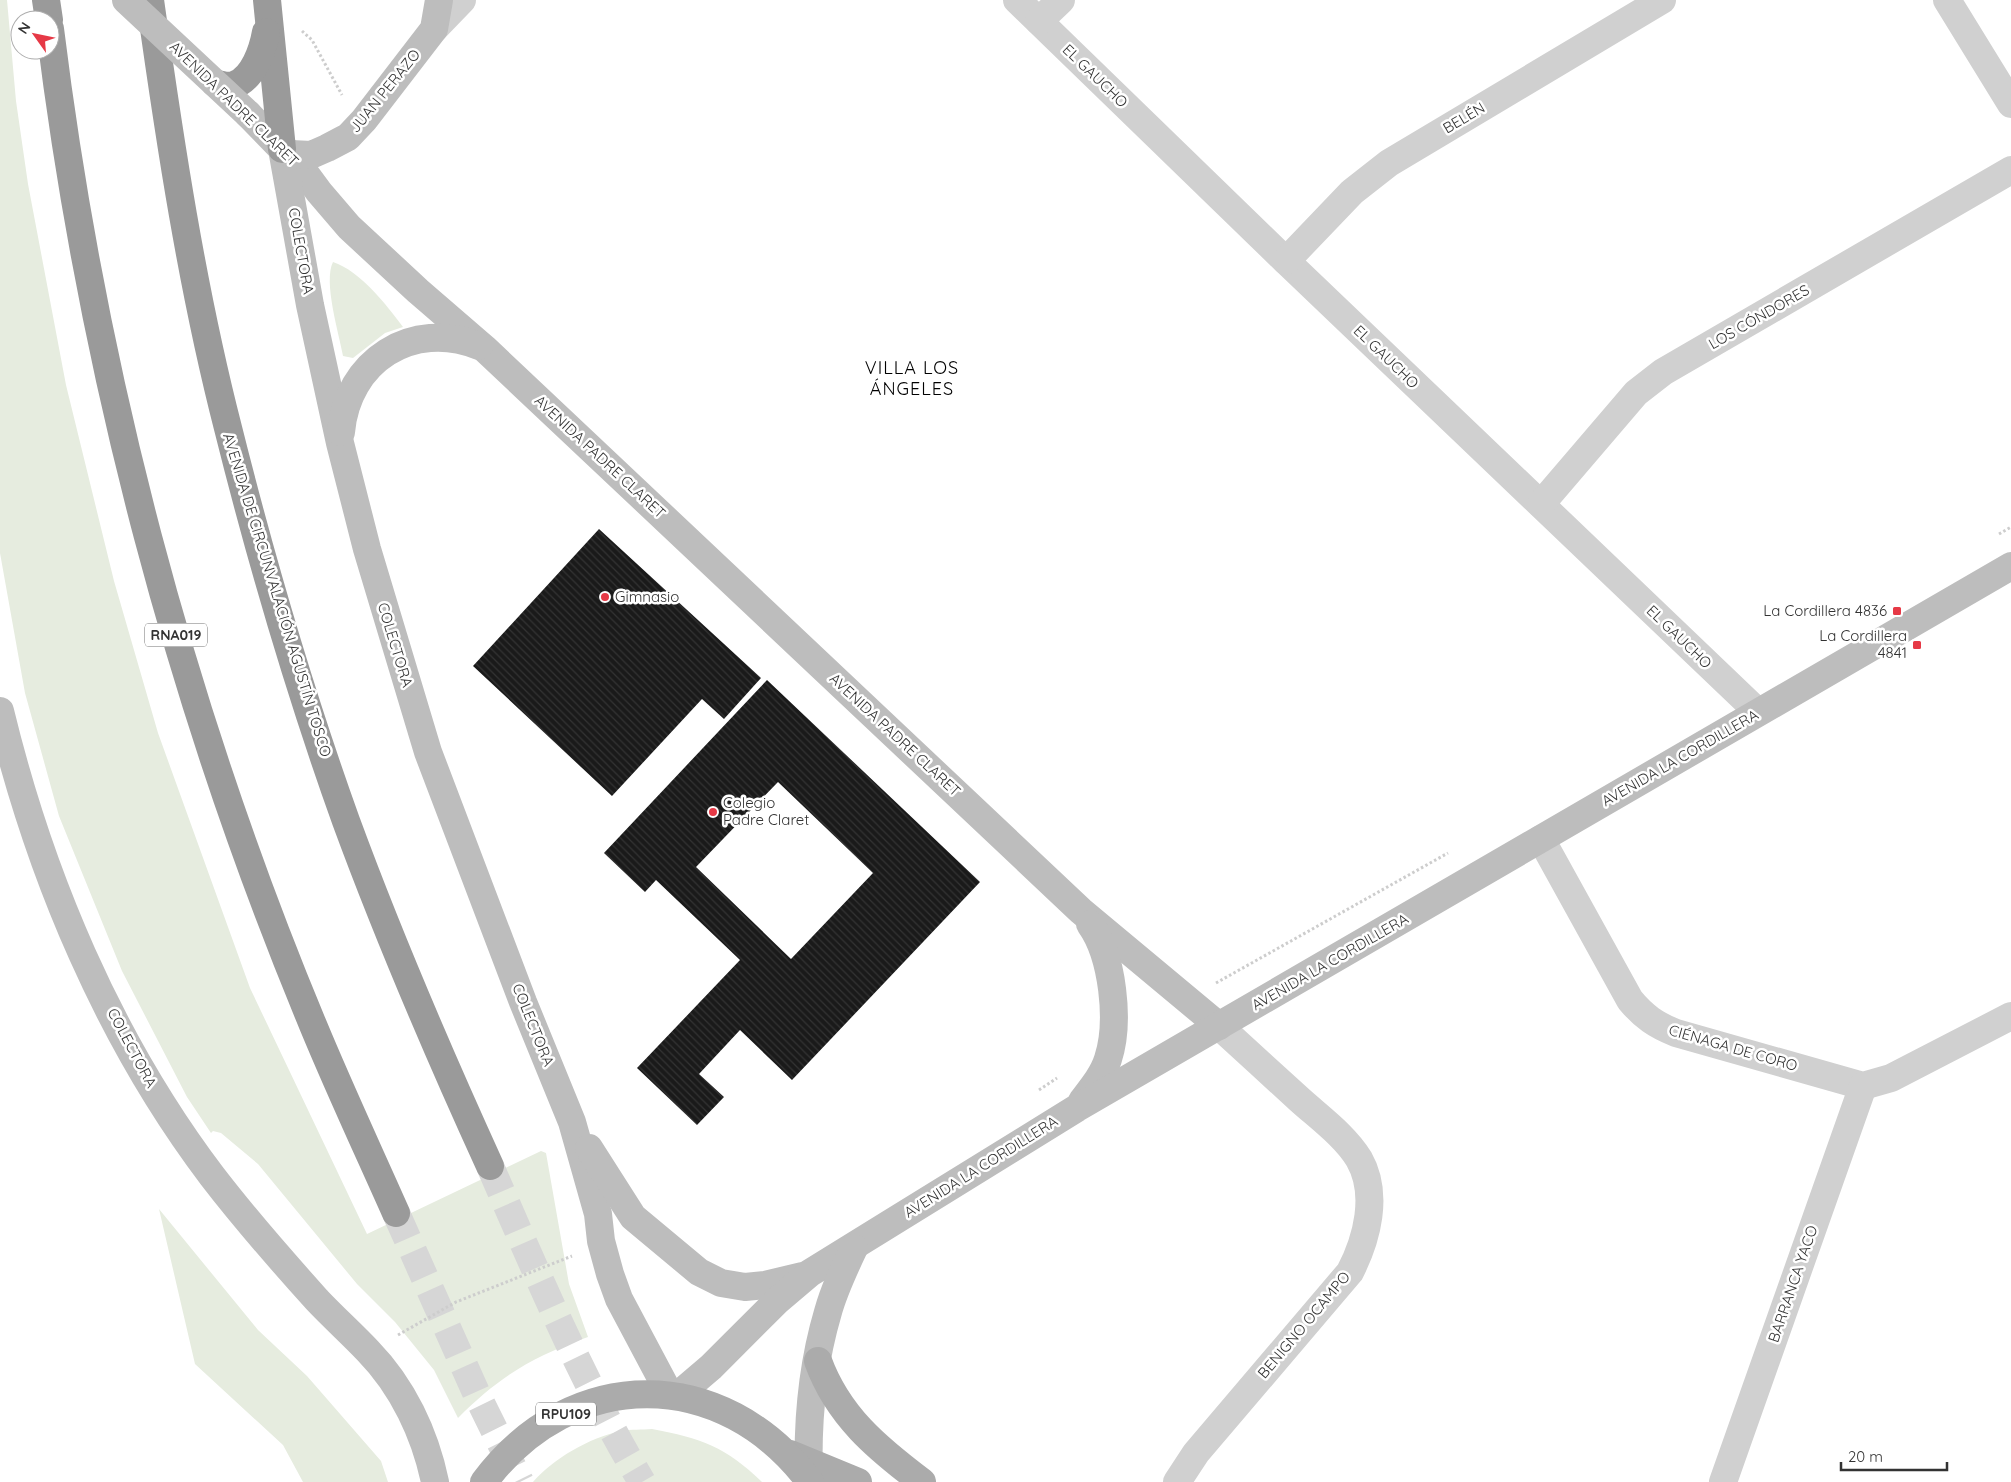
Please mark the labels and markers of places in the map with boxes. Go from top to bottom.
place label: Gimnasio [615,587,679,606]
marker: Gimnasio [599,591,611,603]
place label: La Cordillera 4836 [1763,601,1887,620]
marker: La Cordillera 4836 [1891,605,1903,617]
place label: La Cordillera 4841 [1819,626,1907,662]
marker: La Cordillera 4841 [1911,639,1923,651]
place label: Colegio Padre Claret [723,793,809,829]
marker: Colegio Padre Claret [707,806,719,818]

